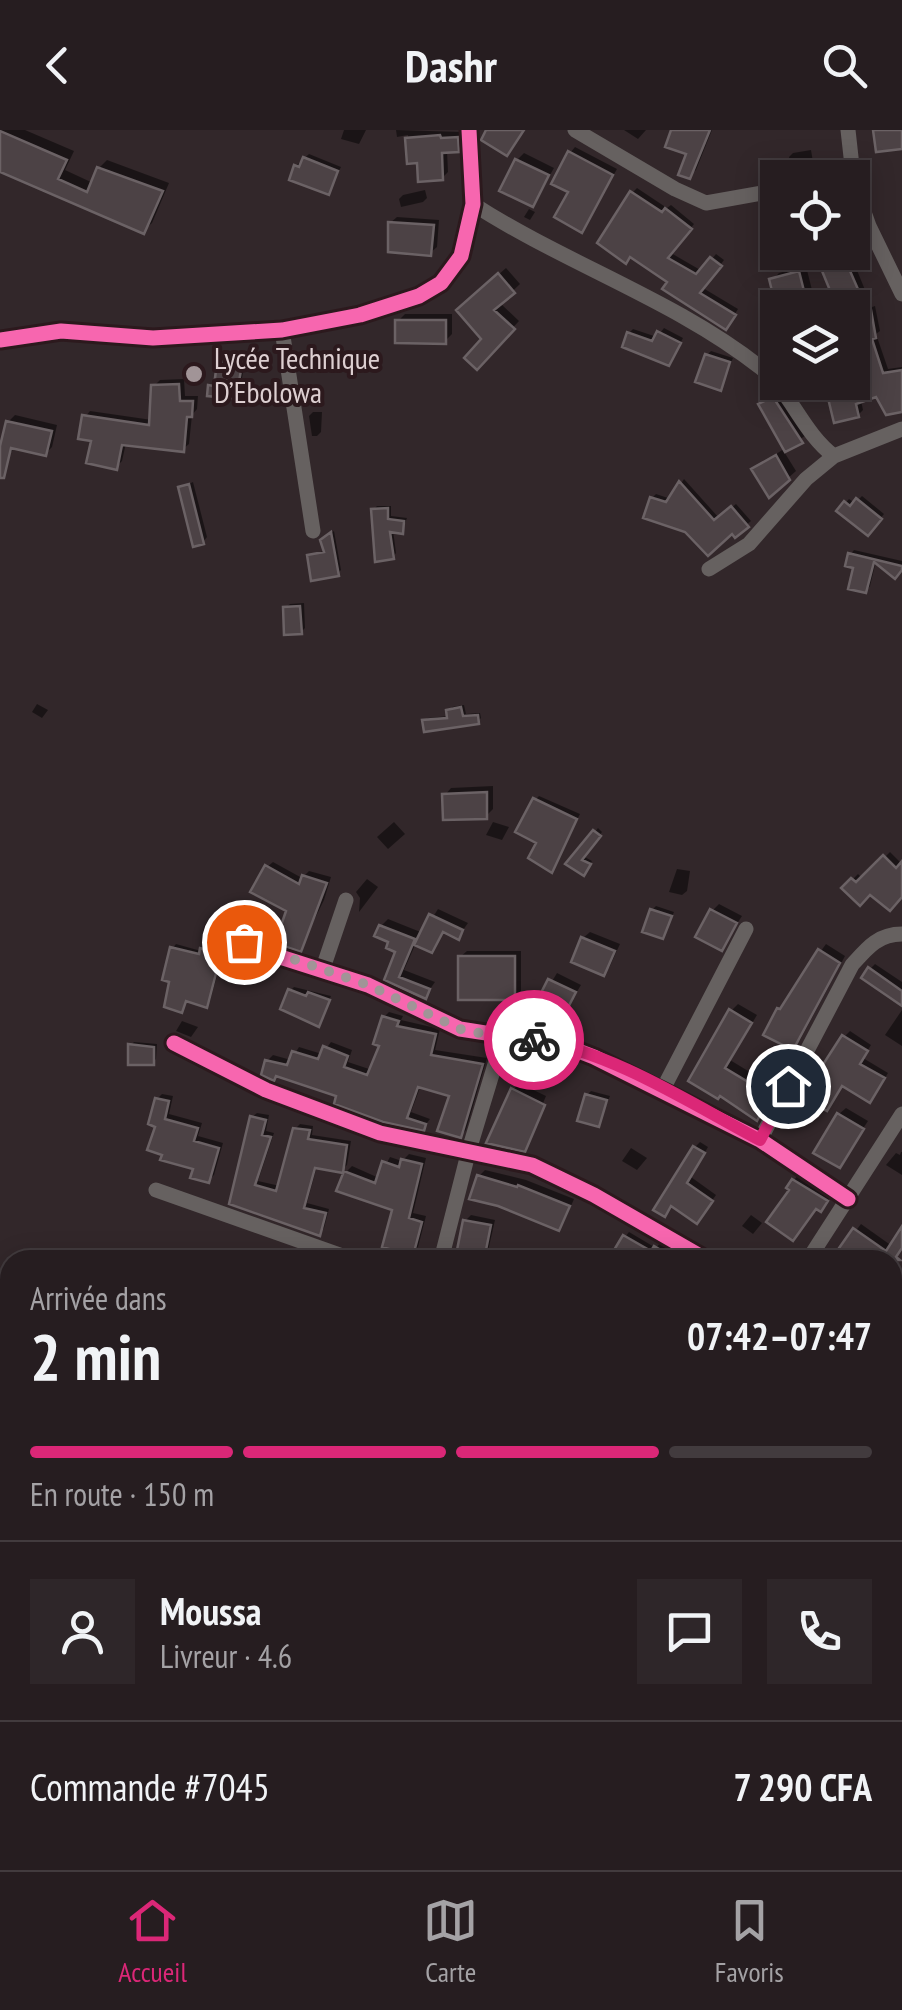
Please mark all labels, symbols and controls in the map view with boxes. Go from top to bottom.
text: Dashr [405,36,497,94]
icon: back [30,38,85,93]
icon: search [817,38,872,93]
map controls [760,160,870,400]
button: locate [760,160,870,270]
button: layers [760,290,870,400]
place label: Lycée Technique D’Ebolowa [214,338,380,411]
marker: Lycée Technique D’Ebolowa [183,363,205,385]
pin [202,900,287,985]
icon: bag [217,915,272,970]
courier [484,990,584,1090]
icon: bike [507,1013,562,1068]
pin [746,1044,831,1129]
icon: home [761,1059,816,1114]
text: Arrivée dans [30,1277,167,1319]
text: 07:42–07:47 [687,1311,872,1360]
text: 2 min [30,1314,161,1398]
text: En route · 150 m [30,1473,214,1515]
button: person [30,1579,135,1684]
button: chat [637,1579,742,1684]
button: phone [767,1579,872,1684]
text: Moussa [160,1586,261,1635]
text: Livreur · 4.6 [160,1635,292,1677]
text: Commande #7045 [30,1762,270,1811]
text: 7 290 CFA [734,1762,872,1811]
tab: Accueil [118,1893,187,1990]
tab: Carte [423,1893,478,1990]
tab: Favoris [715,1893,784,1990]

